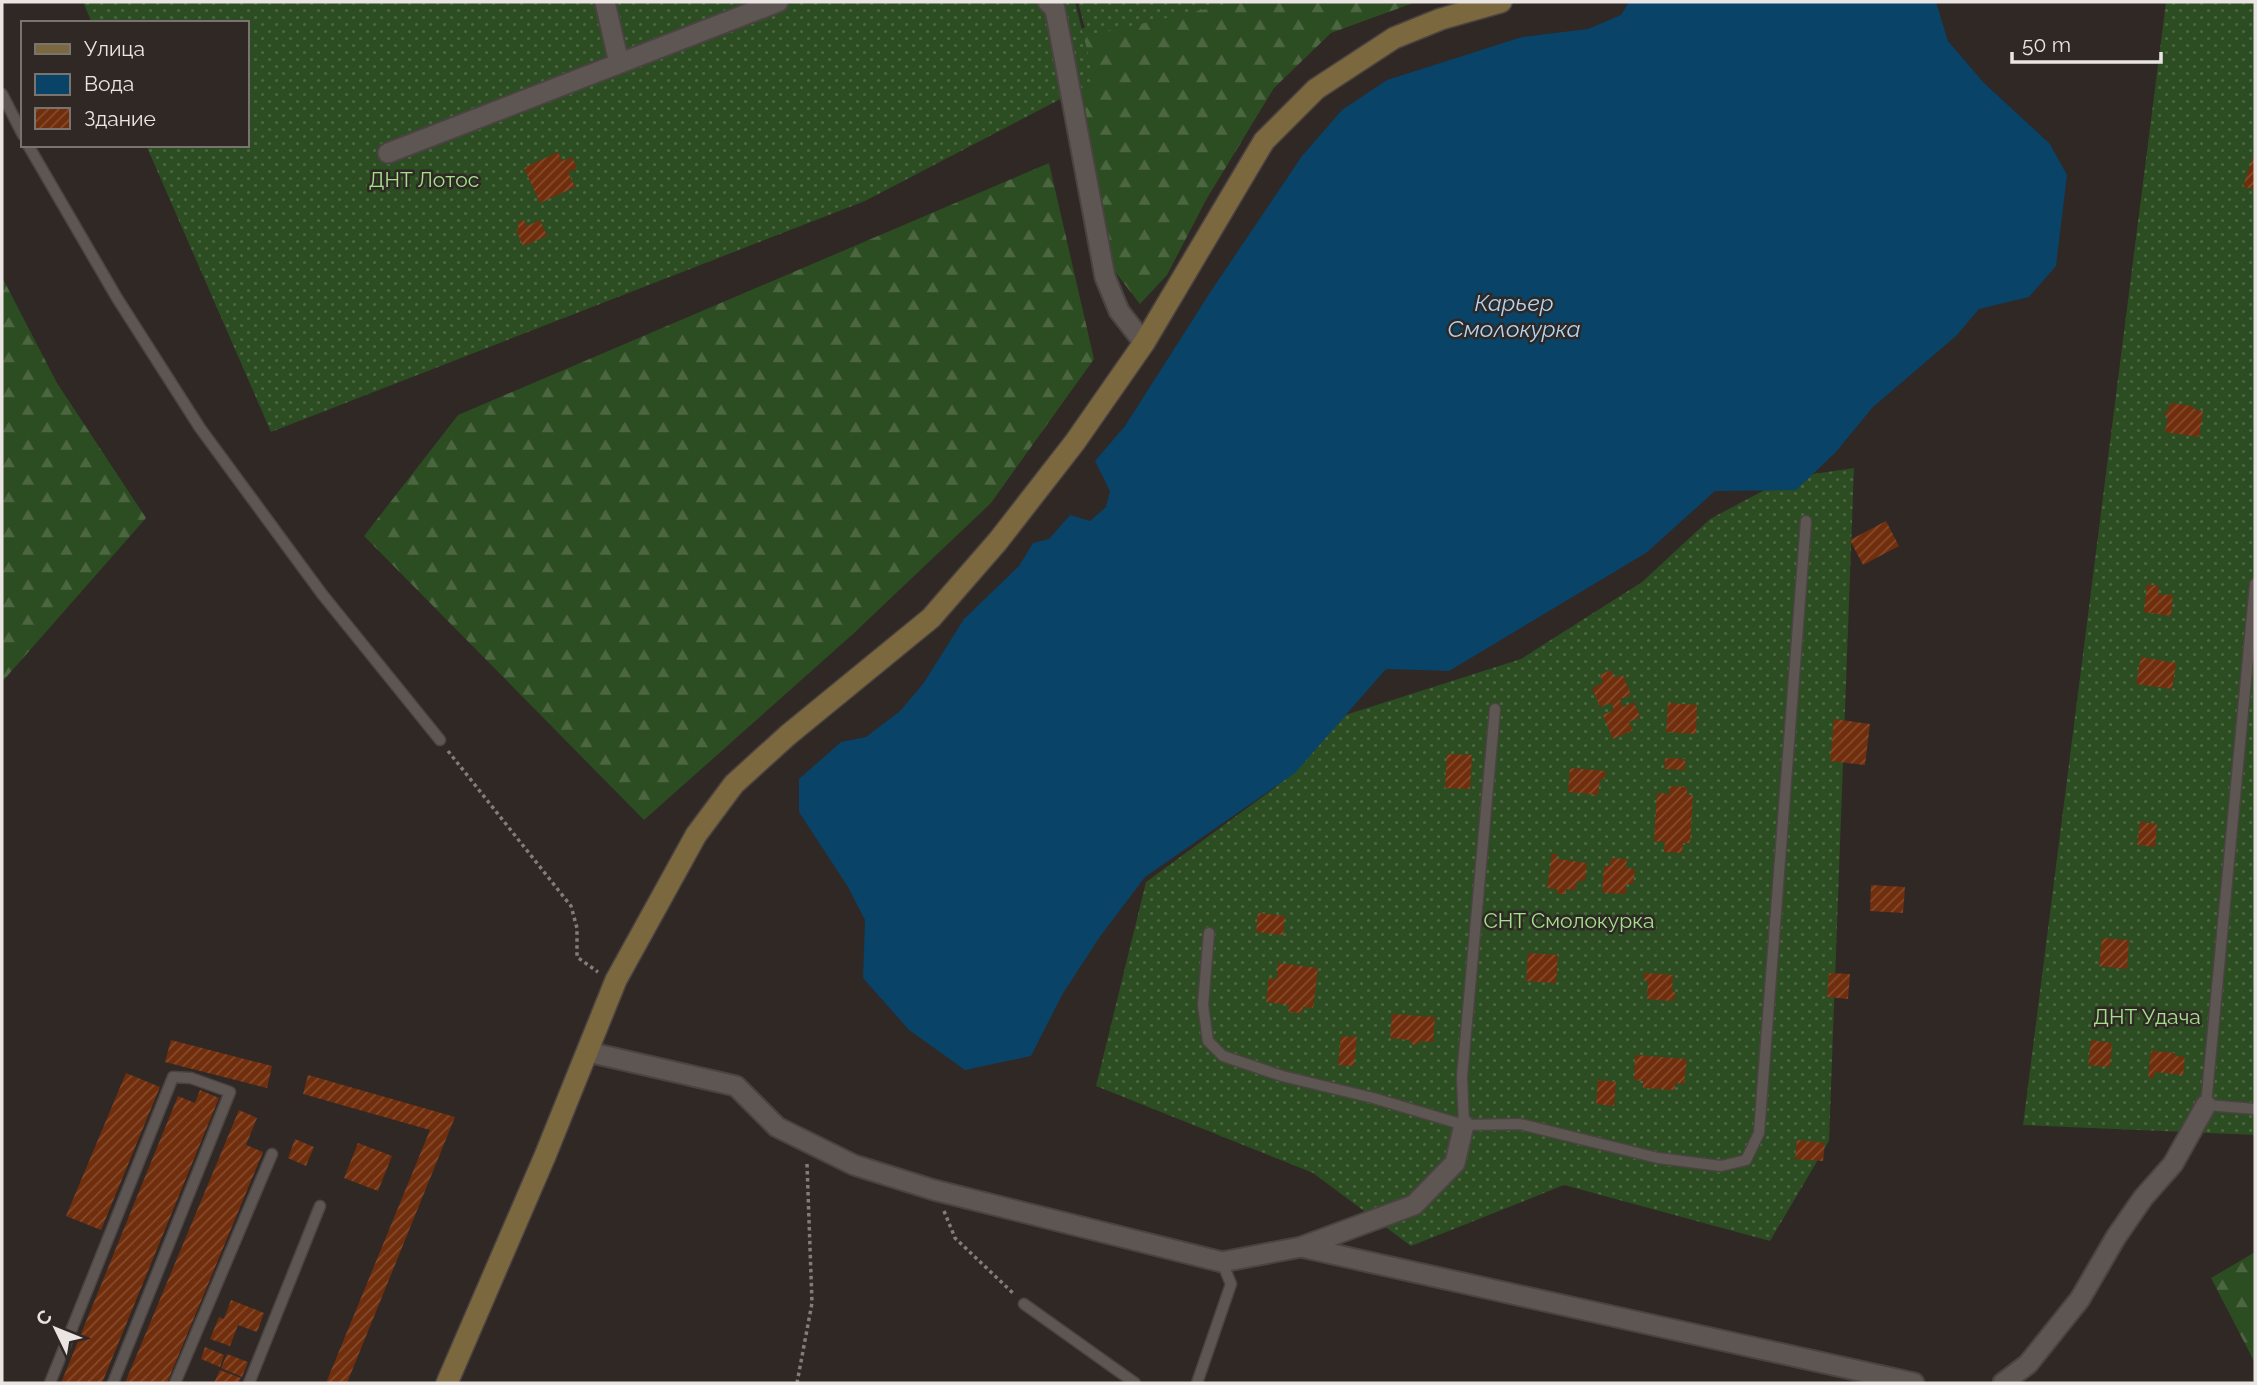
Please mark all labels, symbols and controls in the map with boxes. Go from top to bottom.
legend [21,21,248,147]
scale bar [2012,21,2161,65]
text: 50 m [2022,32,2071,57]
text: Улица [84,36,145,61]
text: Вода [84,71,134,96]
text: Здание [84,106,156,131]
park label: ДНТ Лотос [369,167,479,192]
water label: Карьер Смолокурка [1447,289,1581,342]
park label: СНТ Смолокурка [1483,908,1655,933]
park label: ДНТ Удача [2093,1004,2201,1029]
north arrow [21,1294,91,1364]
text: С [31,1305,56,1330]

